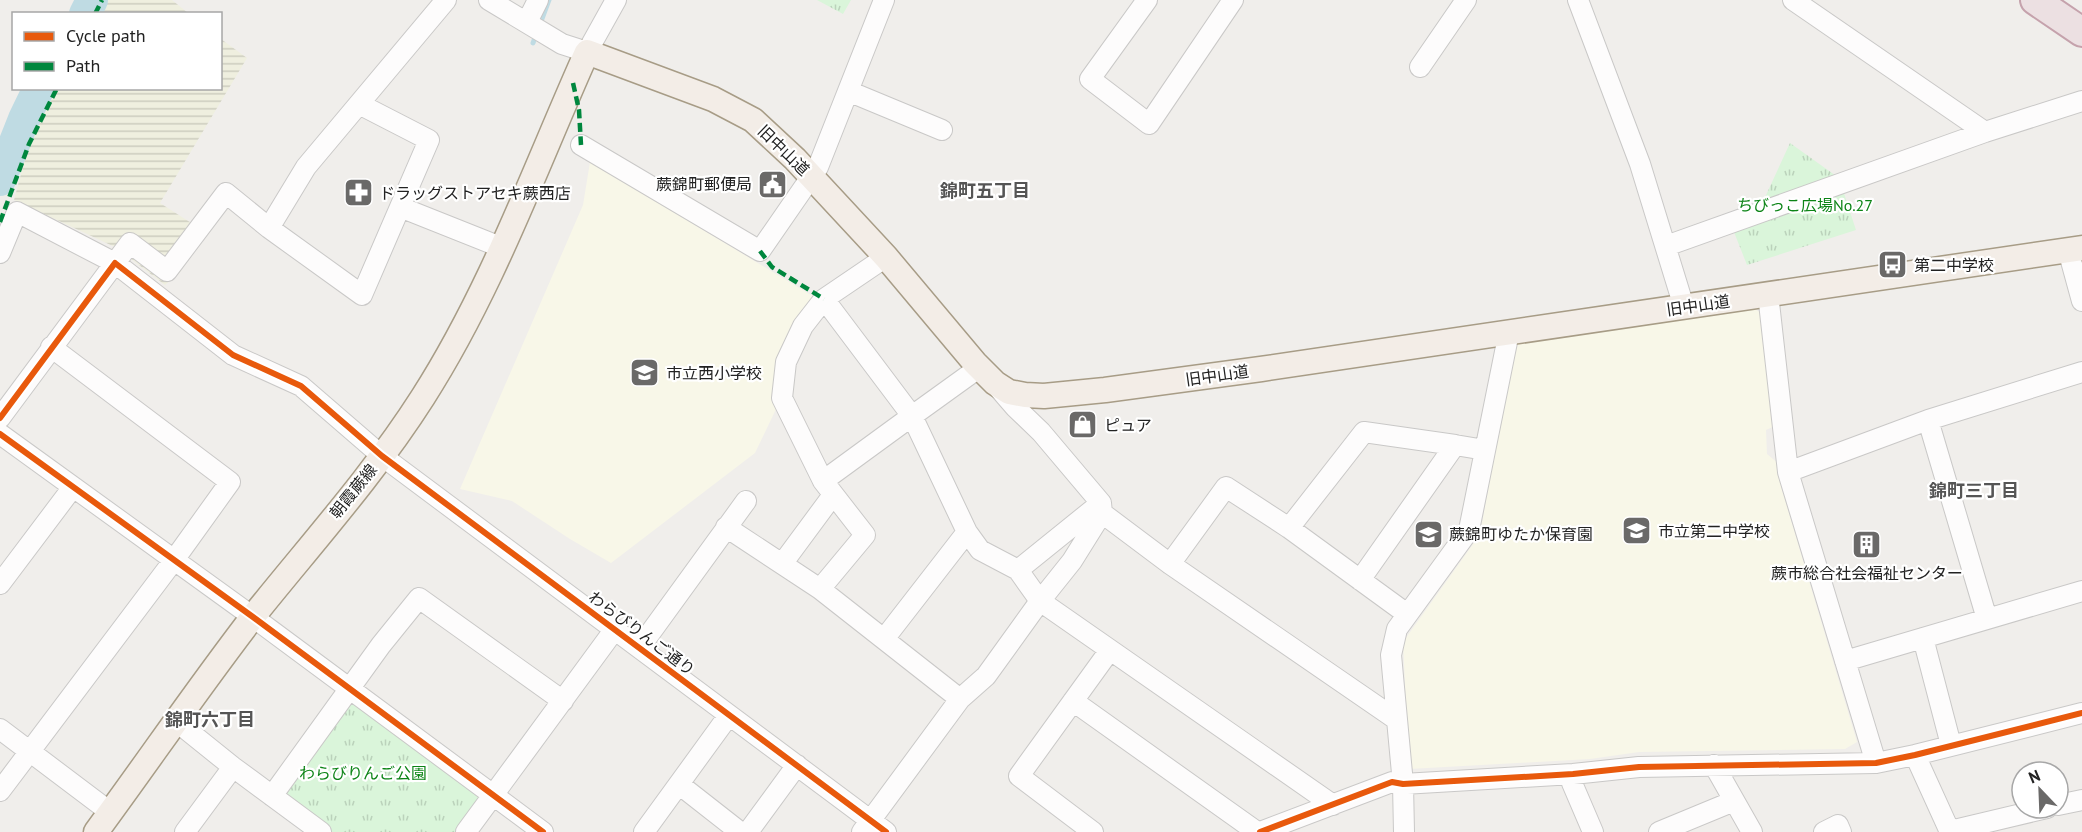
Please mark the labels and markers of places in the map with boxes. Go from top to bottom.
public building icon: 蕨錦町郵便局 [757,168,789,200]
place label: 蕨錦町郵便局 [656,174,752,194]
pharmacy icon: ドラッグストアセキ蕨西店 [342,177,374,209]
place label: ドラッグストアセキ蕨西店 [379,183,571,203]
bus stop icon: 第二中学校 [1877,249,1909,281]
place label: 第二中学校 [1914,255,1994,275]
school or university icon: 市立西小学校 [629,357,661,389]
place label: 市立西小学校 [666,363,762,383]
shop icon: ピュア [1067,409,1099,441]
place label: ピュア [1104,415,1152,435]
school or university icon: 市立第二中学校 [1621,515,1653,547]
school or university icon: 蕨錦町ゆたか保育園 [1412,518,1444,550]
place label: 市立第二中学校 [1658,521,1770,541]
place label: 蕨錦町ゆたか保育園 [1449,524,1593,544]
building icon: 蕨市総合社会福祉センター [1851,529,1883,561]
place label: 蕨市総合社会福祉センター [1771,563,1963,583]

